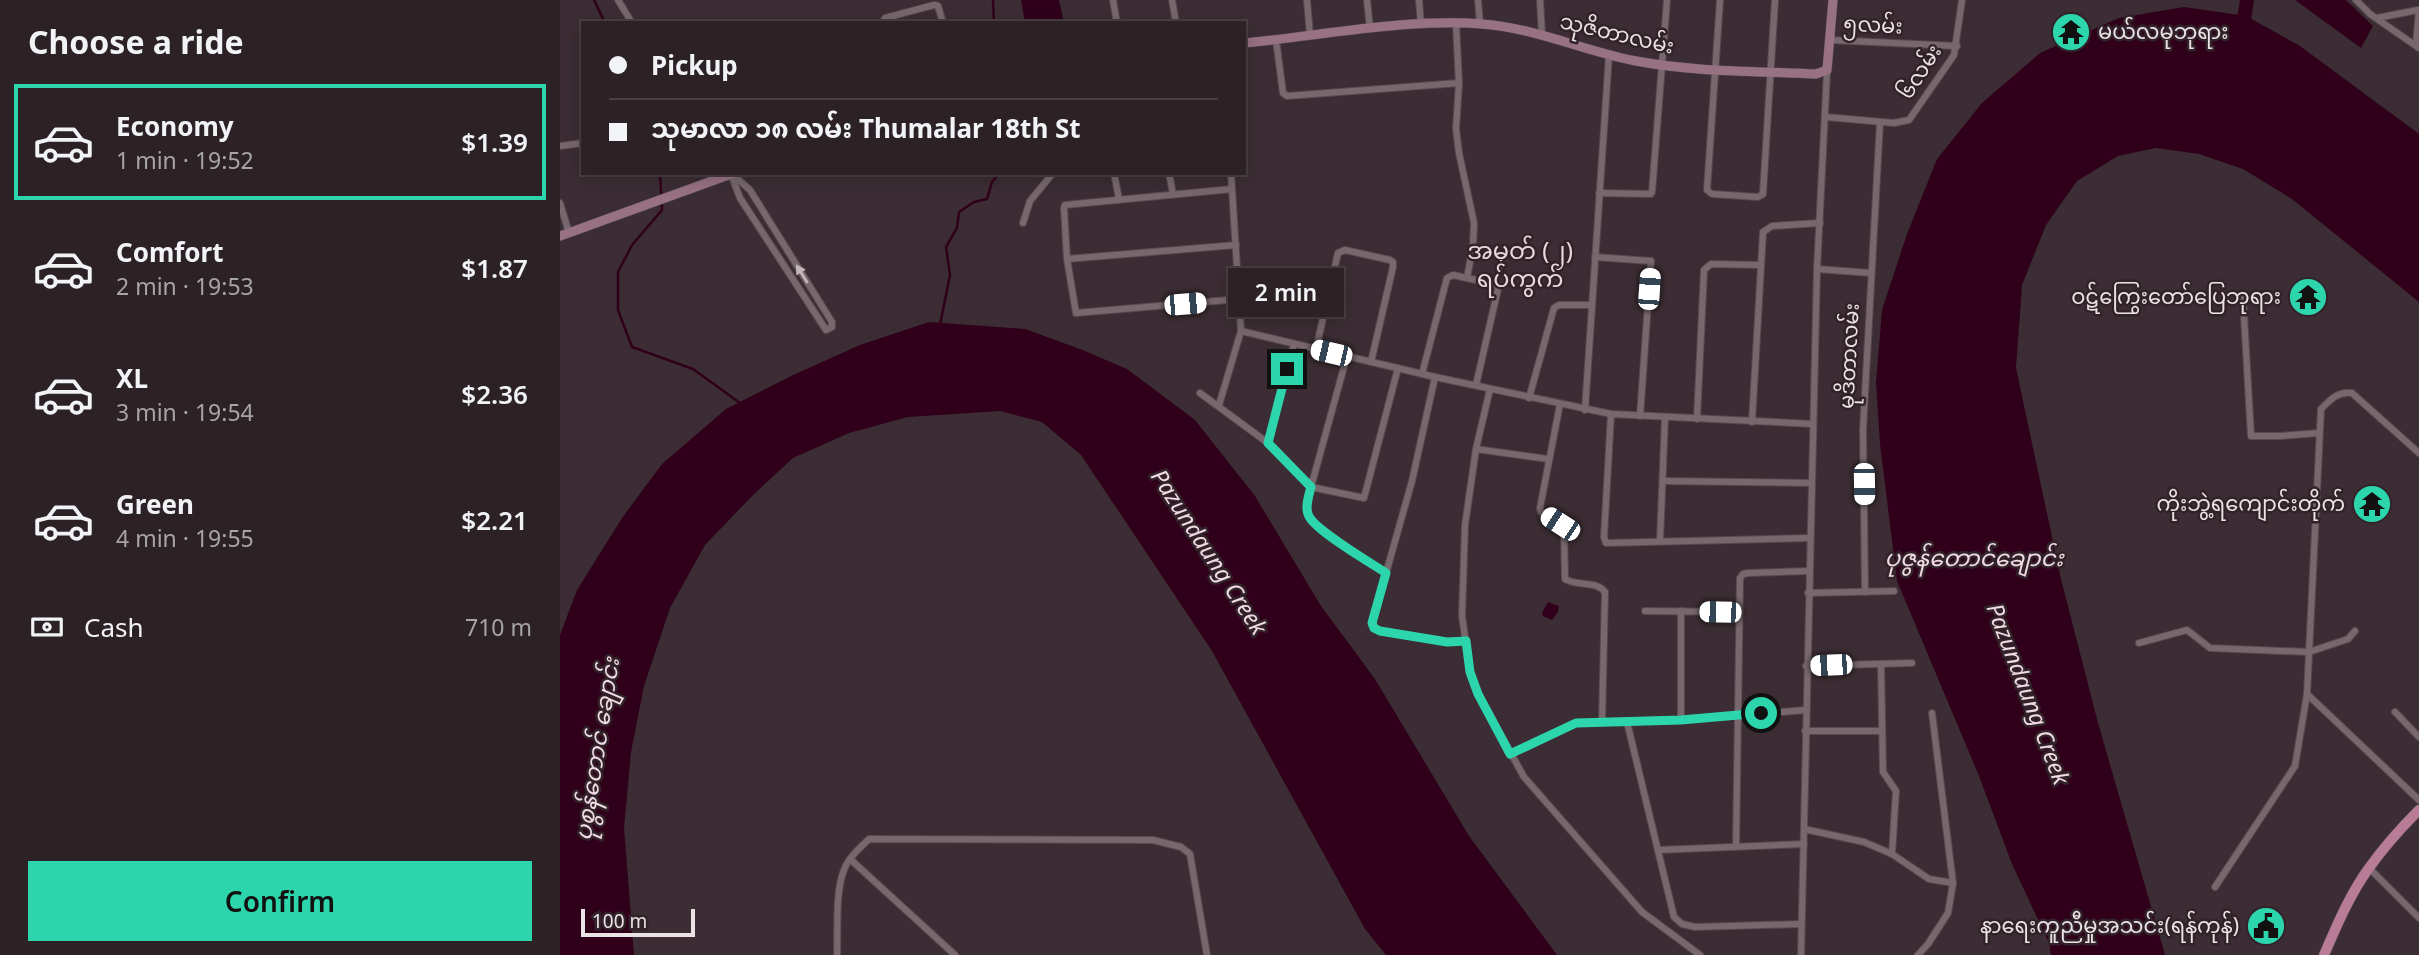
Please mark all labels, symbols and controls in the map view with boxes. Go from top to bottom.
street label: သုဇိတာလမ်း [1557,5,1677,64]
street label: ၅လမ်း [1843,7,1903,44]
temple icon: မယ်လမုဘုရား [2050,11,2092,53]
place label: မယ်လမုဘုရား [2098,16,2229,49]
text: Choose a ride [28,20,244,63]
street label: ၆လမ်း [1890,38,1947,104]
text: Pickup [651,47,738,83]
text: Economy [116,108,234,144]
text: သုမာလာ ၁၈ လမ်း Thumalar 18th St [651,110,1081,146]
icon: car [32,111,95,174]
text: $1.39 [461,124,528,160]
text: 1 min · 19:52 [116,144,254,176]
district label: အမှတ် (၂) ရပ်ကွက် [1467,233,1573,298]
text: Comfort [116,234,224,270]
icon: car [32,237,95,300]
text: $1.87 [461,250,528,286]
one-way arrow [795,264,808,283]
car [1638,267,1661,311]
callout: 2 min [1229,268,1345,316]
text: 2 min · 19:53 [116,270,254,302]
text: 2 min [1255,276,1317,308]
temple icon: ဝဋ်ကြွေးတော်ပြေဘုရား [2287,276,2329,318]
place label: ဝဋ်ကြွေးတော်ပြေဘုရား [2071,281,2281,314]
car [1164,292,1207,316]
street label: မုဒိတာလမ်း [1830,302,1869,410]
car [1309,338,1354,368]
route end [1271,353,1303,385]
text: XL [116,360,148,396]
icon: car [32,363,95,426]
text: $2.36 [461,376,528,412]
text: 3 min · 19:54 [116,396,254,428]
water label: Pazundaung Creek [1144,462,1276,642]
car [1854,463,1875,505]
temple icon: ကိုးဘွဲ့ရကျောင်းတိုက် [2351,483,2393,525]
text: Green [116,486,194,522]
place label: ကိုးဘွဲ့ရကျောင်းတိုက် [2156,488,2345,522]
icon: car [32,489,95,552]
text: $2.21 [461,502,528,538]
car [1537,504,1584,544]
text: 4 min · 19:55 [116,522,254,554]
water label: ပုဇွန်တောင်ချောင်း [1885,541,2065,577]
water label: Pazundaung Creek [1980,598,2079,790]
car [1699,601,1742,623]
icon: cash [28,608,66,646]
text: Cash [84,609,144,645]
text: 710 m [465,611,532,643]
water label: ပုစွန်တောင် ချောင်း [566,653,631,843]
car [1810,654,1853,676]
route start [1745,697,1777,729]
button: Confirm [28,861,532,941]
public building icon: နာရေးကူညီမှုအသင်း(ရန်ကုန်) [2245,905,2287,947]
scale bar [581,906,695,938]
text: 100 m [592,908,647,934]
place label: နာရေးကူညီမှုအသင်း(ရန်ကုန်) [1980,910,2239,943]

